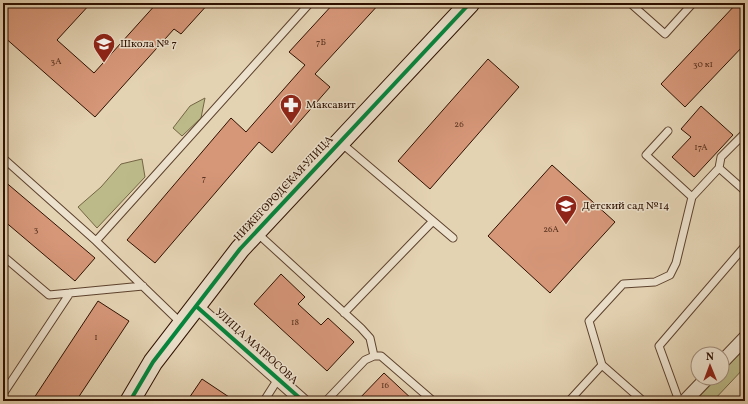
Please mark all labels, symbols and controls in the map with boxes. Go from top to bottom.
school or university icon: Школа № 7 [91,31,117,64]
house number: 7Б [316,36,326,49]
place label: Школа № 7 [120,37,177,52]
house number: 3А [51,55,62,68]
house number: 30 к1 [693,58,713,71]
pharmacy icon: Максавит [278,92,304,125]
place label: Максавит [306,98,356,113]
house number: 26 [454,118,464,131]
street label: НИЖЕГОРОДСКАЯ УЛИЦА [231,133,337,245]
house number: 17А [694,141,708,154]
house number: 7 [202,172,206,185]
school or university icon: Детский сад №14 [553,193,579,226]
place label: Детский сад №14 [582,199,670,214]
house number: 3 [34,223,39,236]
house number: 26А [543,223,560,236]
street label: УЛИЦА МАТРОСОВА [211,306,301,389]
house number: 18 [291,316,299,329]
house number: 1 [94,331,98,344]
north arrow [690,346,730,386]
text: N [706,350,714,365]
house number: 16 [381,379,389,392]

